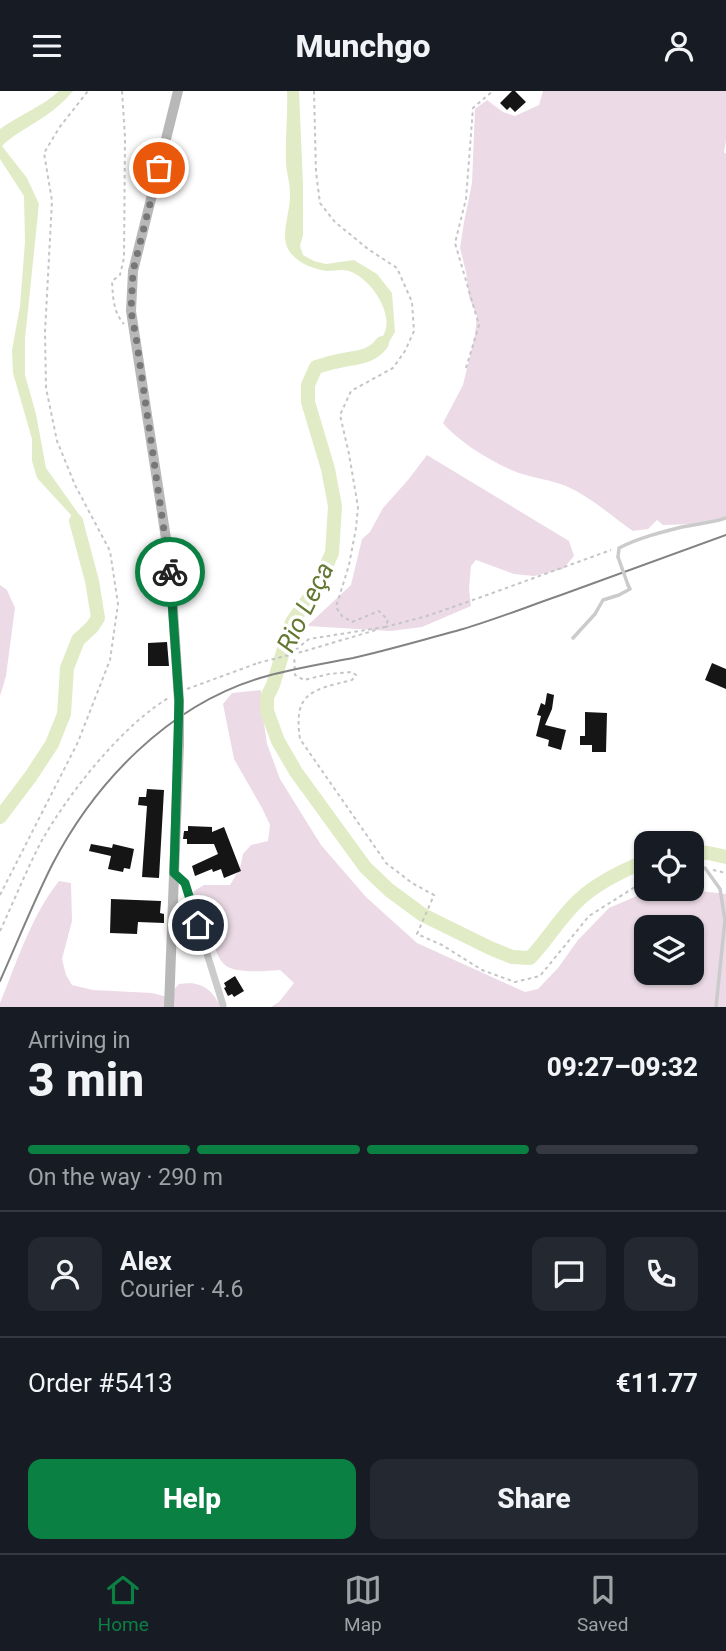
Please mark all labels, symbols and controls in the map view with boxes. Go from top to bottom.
icon: menu [28,27,66,65]
text: Munchgo [295,27,431,65]
icon: person [660,27,698,65]
pin [129,138,189,198]
icon: bag [140,149,178,187]
courier [135,537,205,607]
icon: bike [151,553,189,591]
water label: Rio Leça [270,557,340,657]
map controls [634,831,704,985]
button: locate [634,831,704,901]
pin [168,895,228,955]
icon: home [179,906,217,944]
button: layers [634,915,704,985]
text: Arriving in [28,1027,131,1054]
text: 09:27–09:32 [547,1052,698,1082]
text: 3 min [28,1053,144,1107]
text: On the way · 290 m [28,1164,223,1191]
button: person [28,1237,102,1311]
button: chat [532,1237,606,1311]
button: phone [624,1237,698,1311]
text: Alex [120,1246,172,1276]
text: Courier · 4.6 [120,1276,243,1303]
text: Order #5413 [28,1368,173,1398]
text: €11.77 [616,1368,698,1398]
button: Help [28,1459,356,1539]
button: Share [370,1459,698,1539]
tab: Home [98,1571,149,1636]
tab: Map [344,1571,382,1636]
tab: Saved [577,1571,628,1636]

